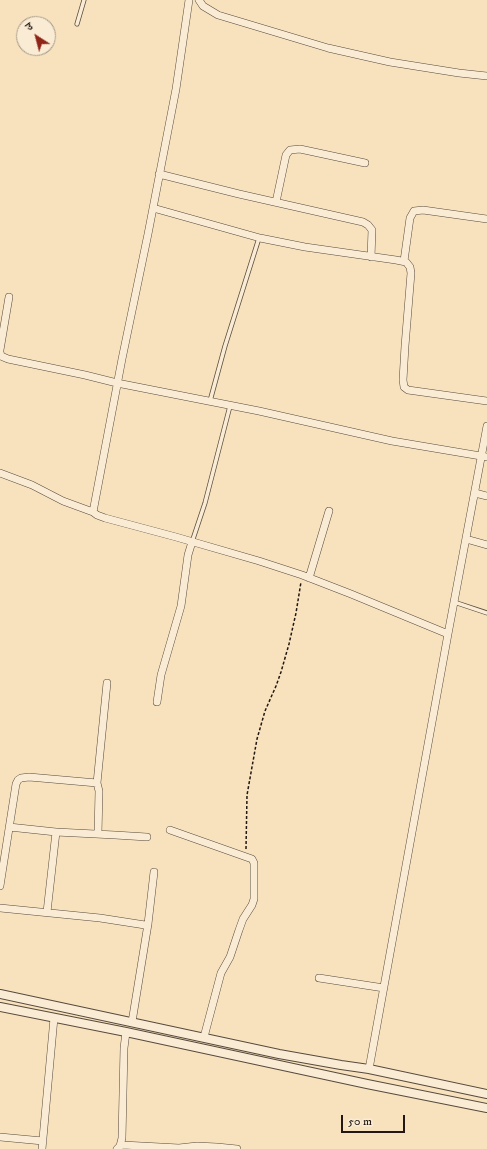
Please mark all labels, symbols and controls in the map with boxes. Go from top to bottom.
north arrow [16,16,56,56]
text: उ [23,20,36,34]
scale bar [343,1107,407,1133]
text: 50 m [348,1114,372,1129]

